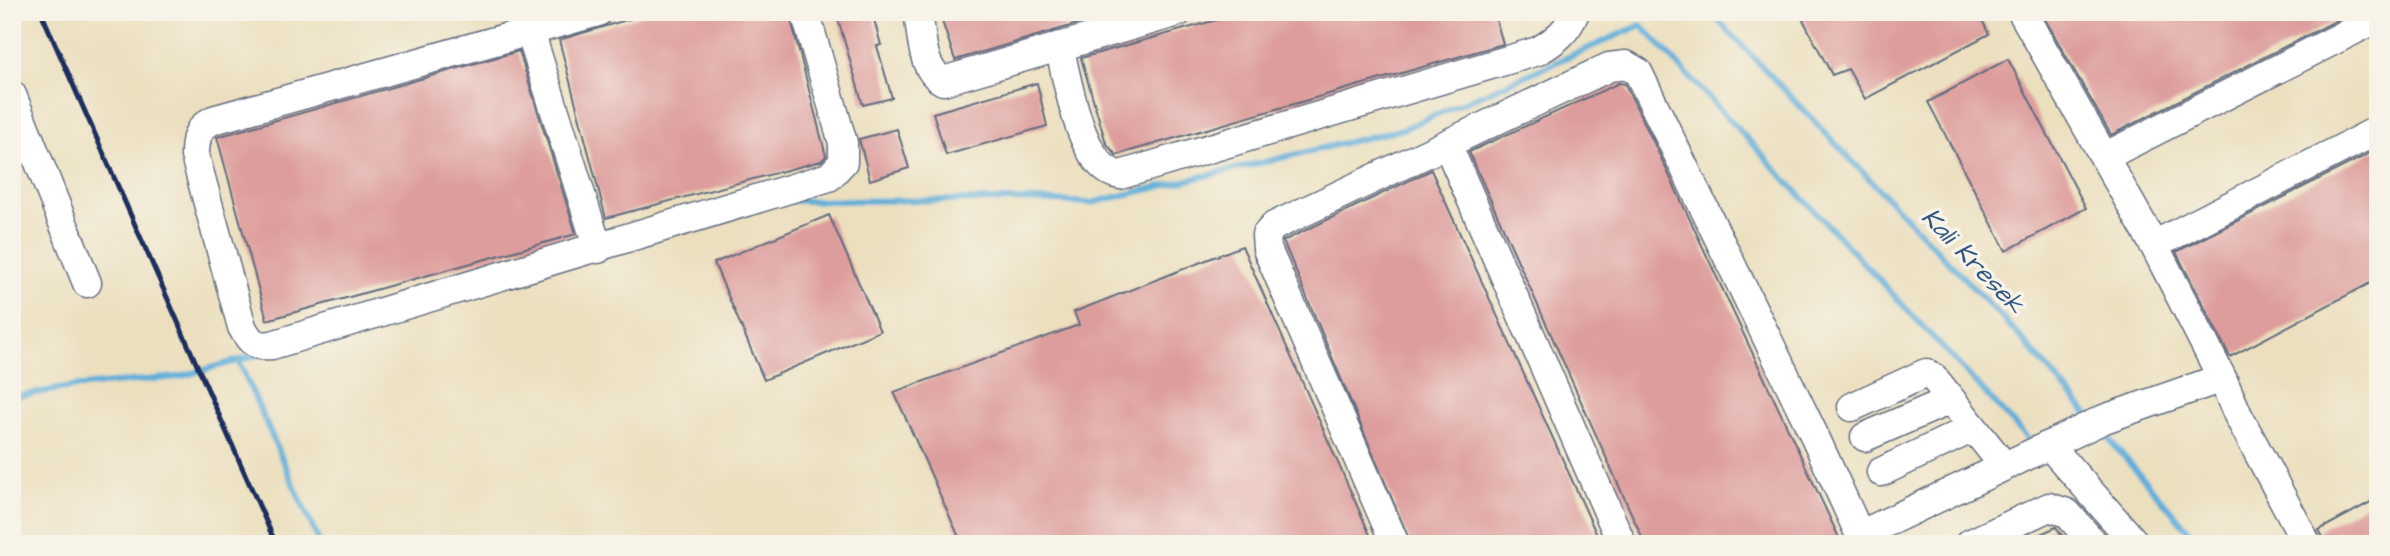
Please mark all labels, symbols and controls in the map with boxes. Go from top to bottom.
water label: Kali Kresek [1913,200,2033,323]

